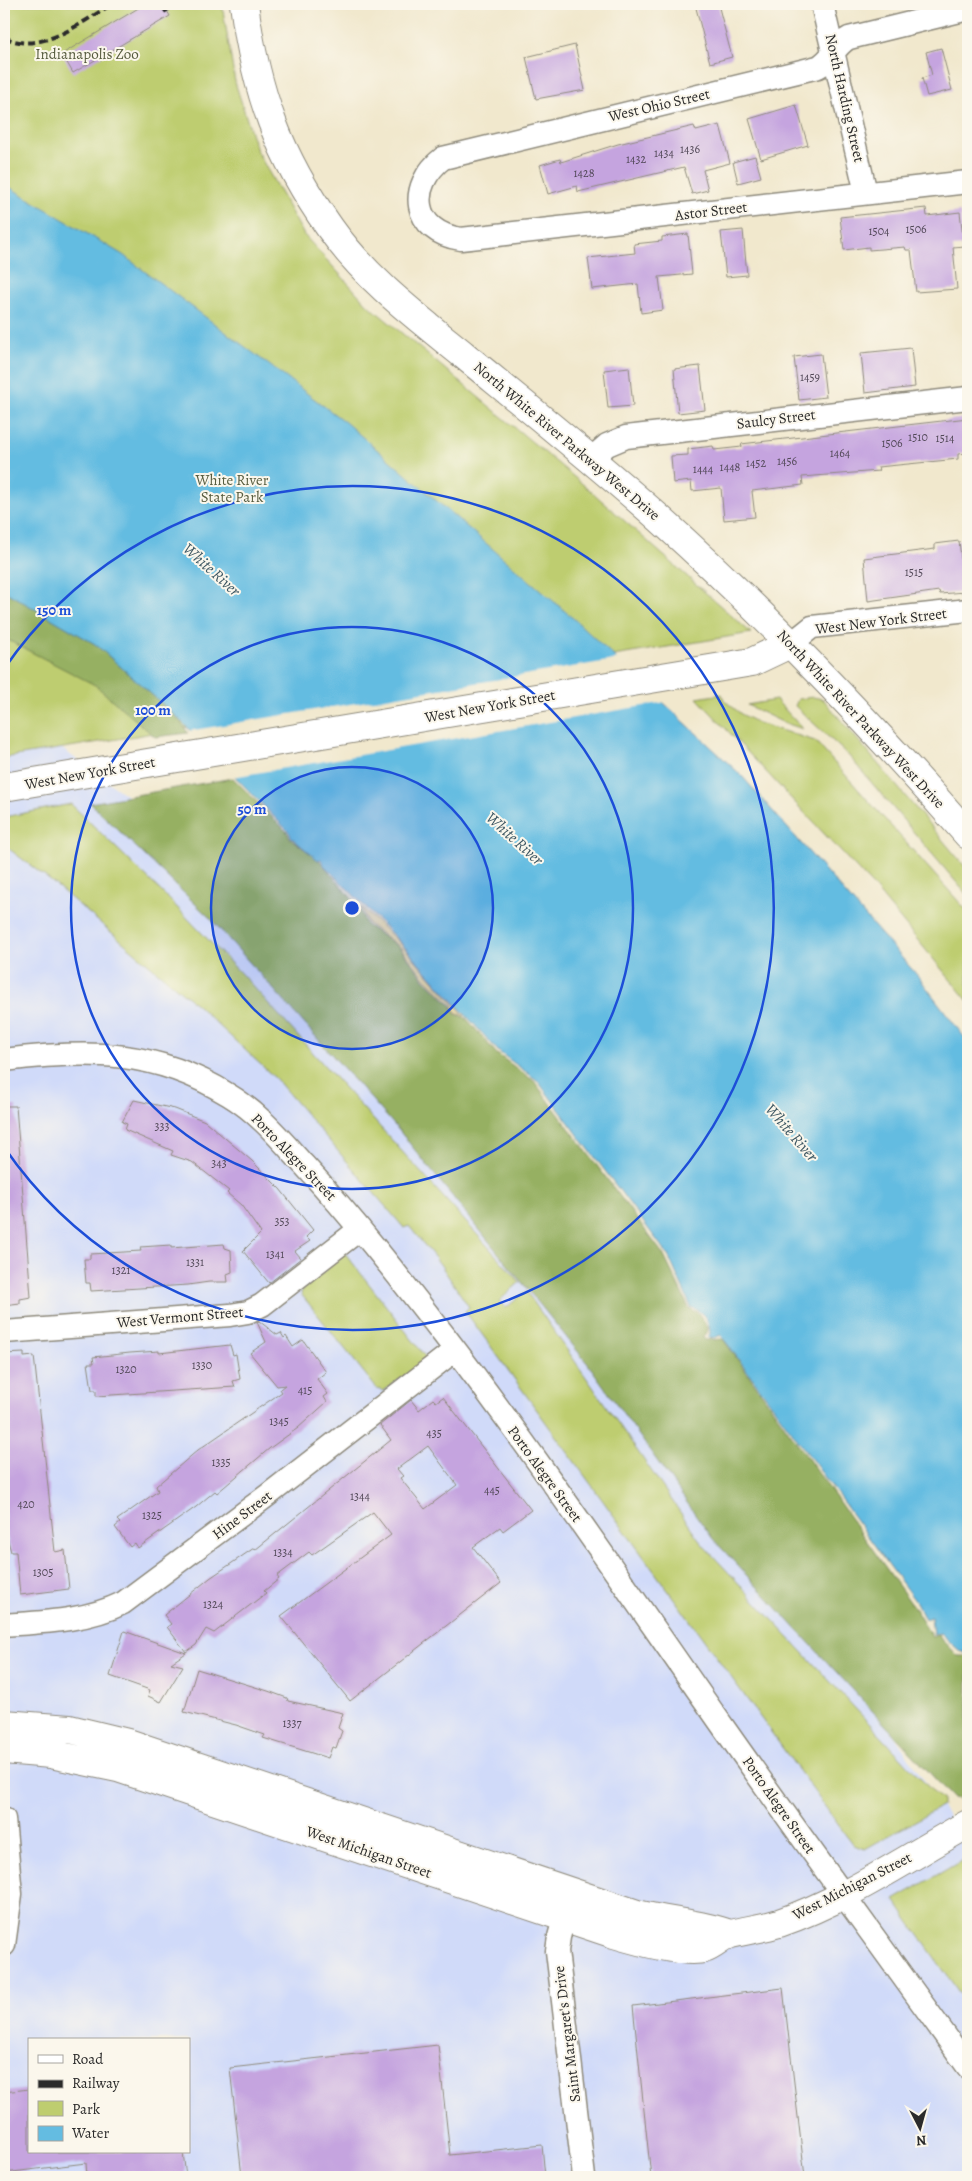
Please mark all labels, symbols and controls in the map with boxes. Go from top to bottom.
street label: North Harding Street [821,32,869,164]
park label: Indianapolis Zoo [35,44,139,64]
street label: West Ohio Street [605,84,712,127]
house number: 1436 [680,141,700,157]
house number: 1434 [654,145,675,161]
house number: 1432 [626,151,646,167]
house number: 1428 [573,165,595,181]
street label: Astor Street [673,197,748,225]
house number: 1506 [905,221,927,237]
house number: 1504 [868,223,890,239]
street label: North White River Parkway West Drive [470,357,665,525]
house number: 1459 [800,369,820,385]
street label: Saulcy Street [735,404,817,434]
house number: 1510 [908,429,928,445]
house number: 1514 [936,430,955,446]
house number: 1506 [881,435,903,451]
house number: 1464 [830,445,851,461]
house number: 1456 [777,453,798,469]
house number: 1452 [746,455,766,471]
house number: 1448 [720,459,741,475]
house number: 1444 [693,461,714,477]
park label: White River State Park [195,470,269,507]
water label: White River [178,538,245,602]
house number: 1515 [905,564,923,580]
text: 150 m [37,600,72,620]
street label: West New York Street [813,603,948,639]
street label: North White River Parkway West Drive [773,625,949,813]
street label: West New York Street [422,685,557,728]
text: 100 m [135,700,171,720]
street label: West New York Street [22,752,157,795]
text: 50 m [237,799,267,819]
water label: White River [481,807,548,871]
centre of rings [343,899,361,917]
water label: White River [760,1099,823,1167]
street label: Porto Alegre Street [247,1109,341,1205]
house number: 333 [155,1118,169,1134]
house number: 343 [211,1155,227,1171]
house number: 353 [274,1213,290,1229]
house number: 1341 [266,1246,284,1262]
house number: 1331 [186,1254,204,1270]
house number: 1321 [112,1262,130,1278]
street label: West Vermont Street [115,1302,244,1333]
house number: 1330 [192,1357,212,1373]
house number: 1320 [115,1361,137,1377]
house number: 415 [298,1382,312,1398]
house number: 1345 [269,1413,289,1429]
street label: Porto Alegre Street [503,1422,587,1526]
house number: 435 [426,1425,442,1441]
house number: 1335 [211,1454,231,1470]
house number: 445 [484,1482,500,1498]
street label: Hine Street [208,1486,276,1544]
house number: 1344 [350,1488,371,1504]
house number: 420 [17,1496,35,1512]
house number: 1325 [142,1507,162,1523]
house number: 1334 [273,1544,293,1560]
house number: 1305 [33,1564,53,1580]
house number: 1324 [203,1596,224,1612]
house number: 1337 [282,1715,303,1731]
street label: Porto Alegre Street [738,1752,820,1858]
street label: West Michigan Street [303,1821,434,1883]
street label: West Michigan Street [788,1847,915,1925]
street label: Saint Margaret's Drive [549,1964,585,2103]
legend [28,2038,190,2154]
text: Road [72,2049,104,2069]
text: Railway [72,2073,120,2093]
text: Park [72,2099,101,2119]
north arrow [894,2104,944,2154]
text: Water [71,2123,109,2143]
text: N [915,2130,927,2150]

